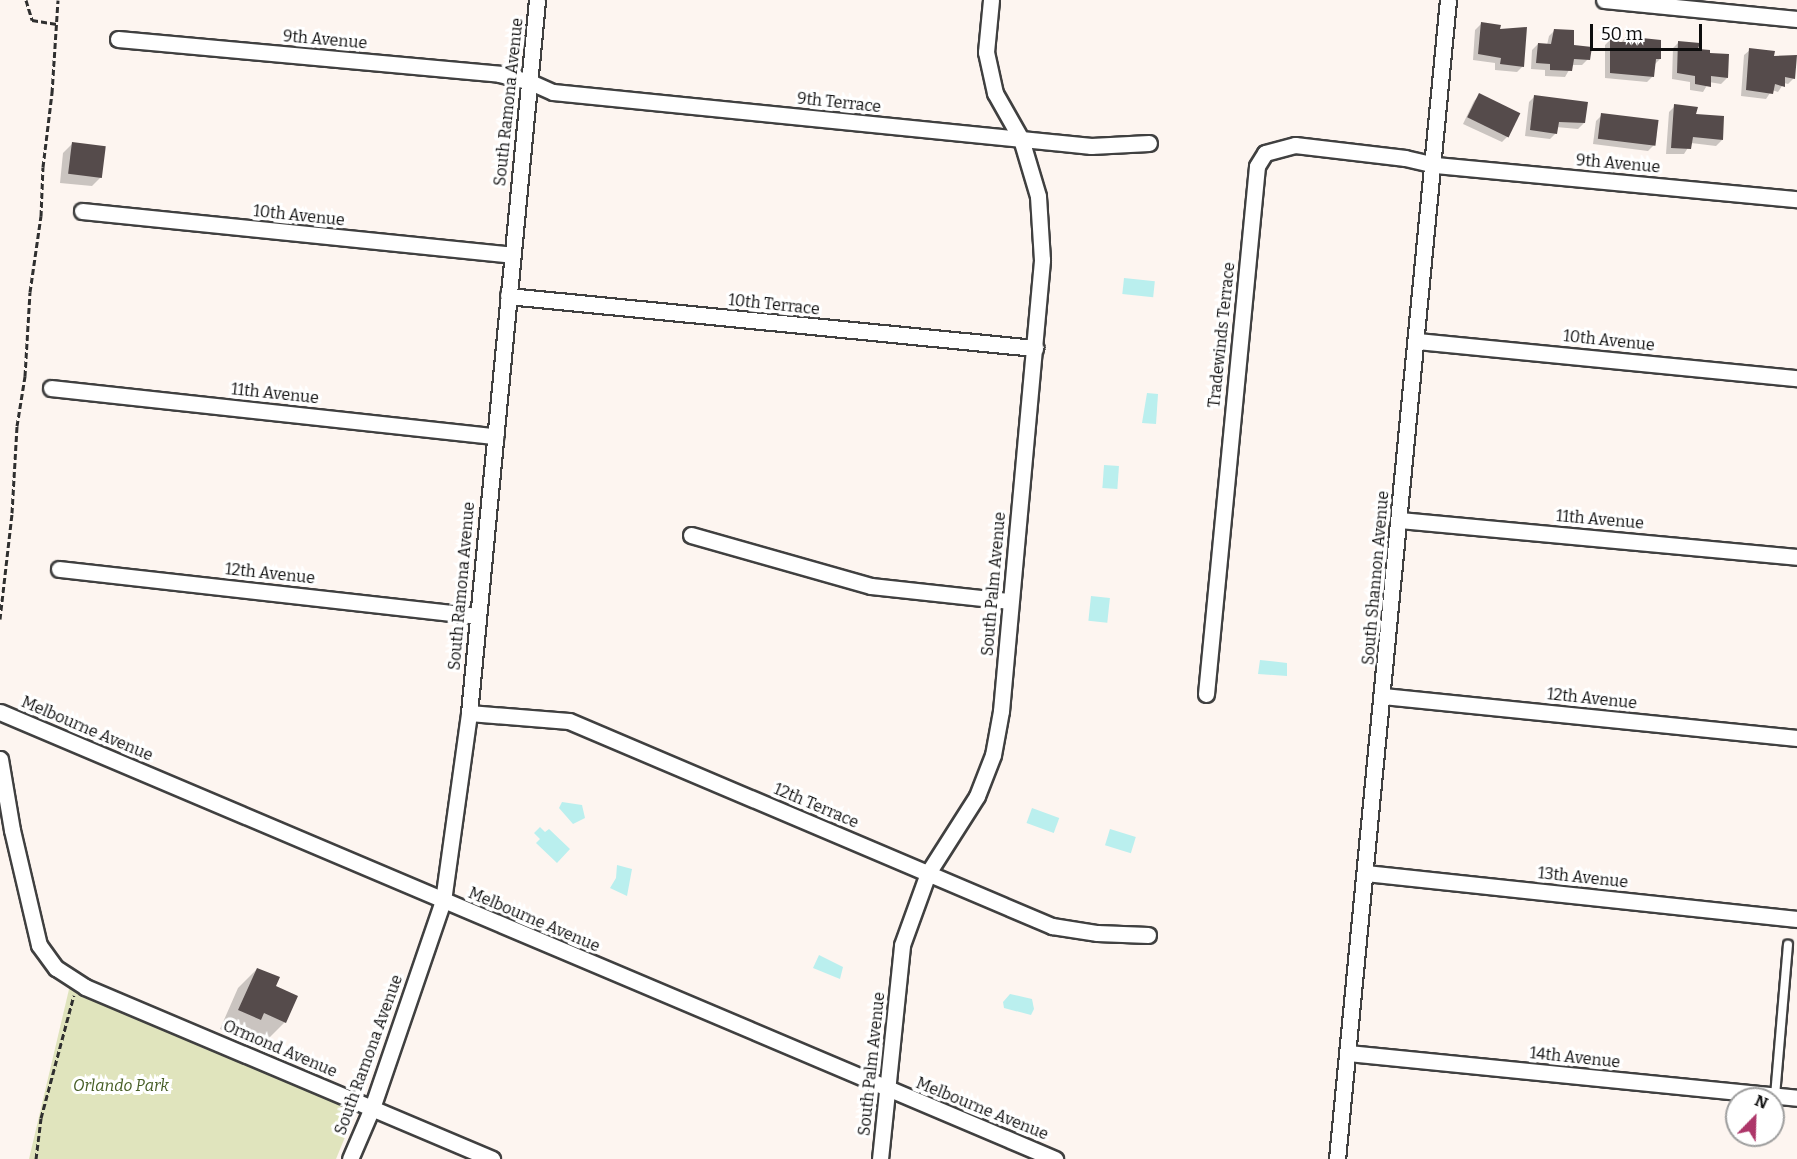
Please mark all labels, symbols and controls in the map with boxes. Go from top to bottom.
scale bar [1593,12,1706,50]
street label: South Ramona Avenue [491,17,527,187]
text: 50 m [1601,23,1643,45]
street label: 9th Avenue [282,27,368,53]
street label: 9th Terrace [796,89,882,117]
street label: 9th Avenue [1575,151,1661,177]
street label: 10th Avenue [252,202,346,230]
street label: Tradewinds Terrace [1205,261,1239,409]
street label: 10th Terrace [727,291,821,319]
street label: 10th Avenue [1562,327,1656,355]
street label: 11th Avenue [230,380,320,408]
street label: South Shannon Avenue [1359,490,1393,666]
street label: South Ramona Avenue [445,501,479,671]
street label: 11th Avenue [1555,507,1645,533]
street label: South Palm Avenue [978,511,1010,657]
street label: 12th Avenue [224,560,316,588]
street label: 12th Avenue [1546,685,1638,713]
street label: Melbourne Avenue [18,693,156,765]
street label: 12th Terrace [771,780,861,832]
street label: 13th Avenue [1537,864,1629,892]
street label: Melbourne Avenue [465,884,603,956]
street label: South Ramona Avenue [331,972,407,1138]
street label: South Palm Avenue [855,991,889,1137]
street label: Ormond Avenue [220,1016,340,1082]
street label: 14th Avenue [1529,1044,1621,1072]
street label: Melbourne Avenue [913,1074,1051,1144]
park label: Orlando Park [73,1076,169,1096]
north arrow [1725,1087,1785,1147]
text: N [1752,1091,1771,1113]

